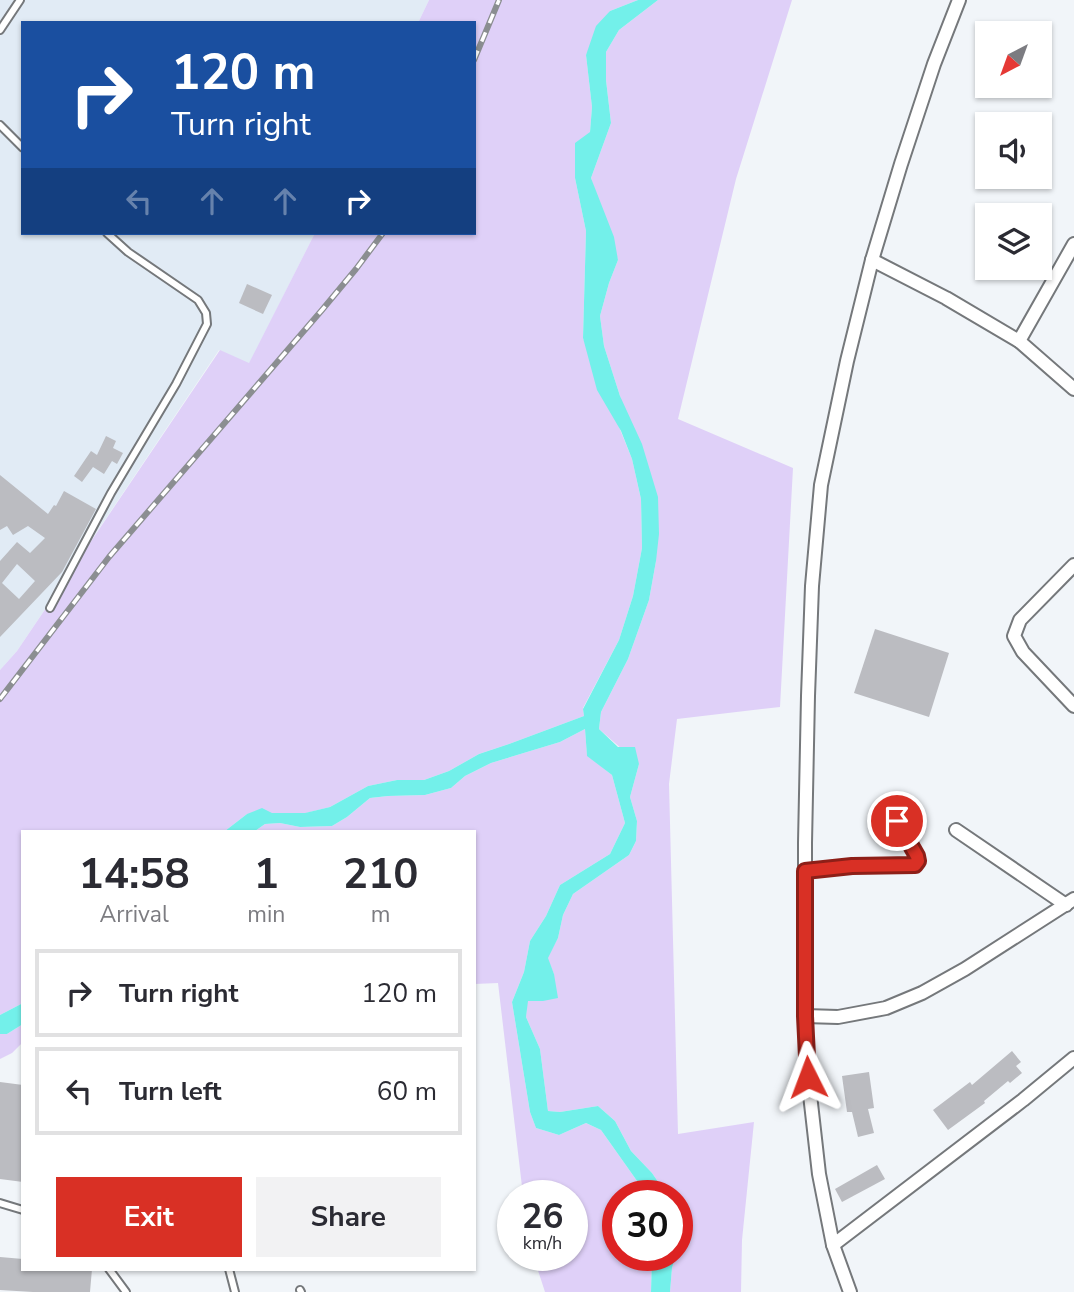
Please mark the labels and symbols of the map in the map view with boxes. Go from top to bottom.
north arrow [975,21,1052,98]
pin [867,791,927,851]
position arrow [771,1040,845,1114]
speed limit sign: 30 [602,1180,693,1271]

